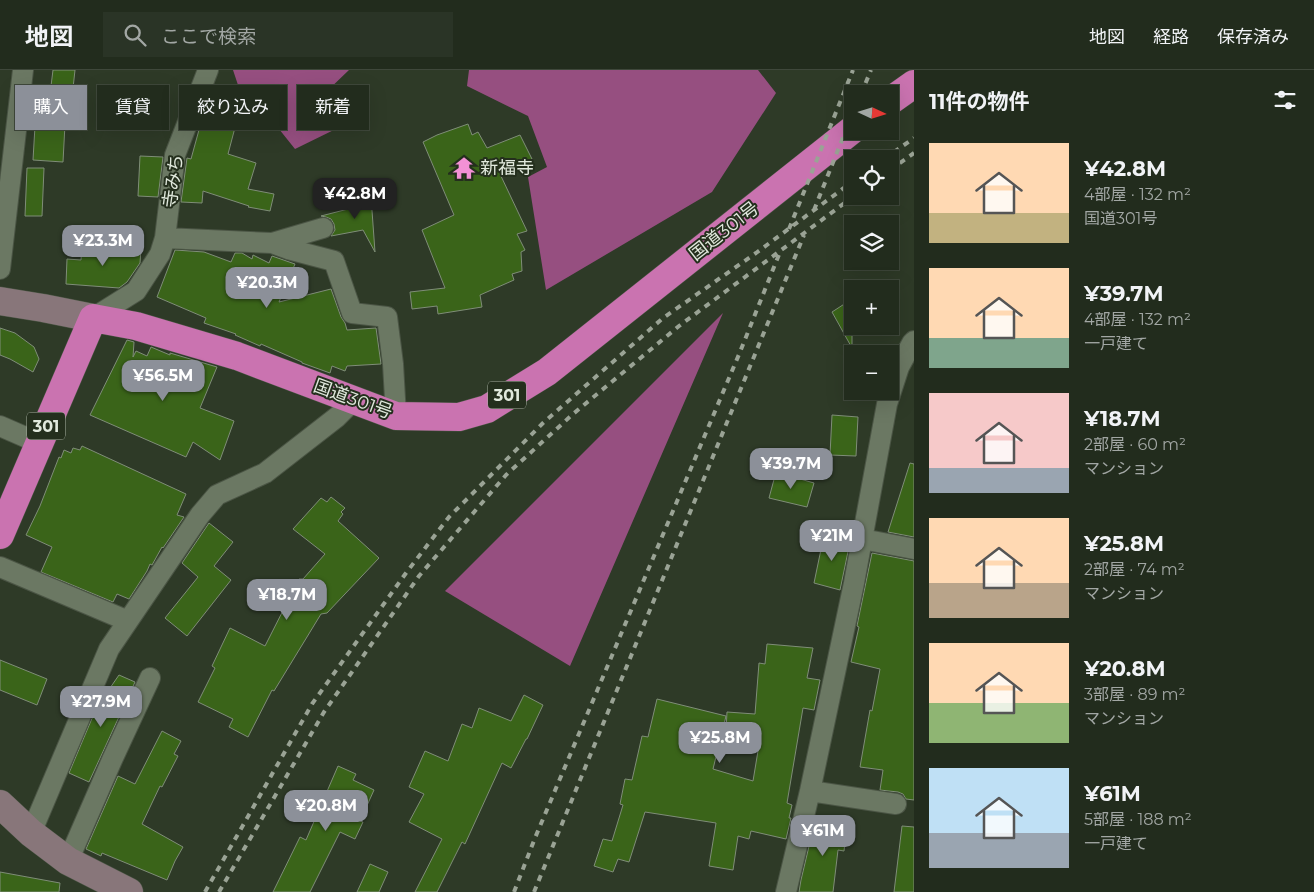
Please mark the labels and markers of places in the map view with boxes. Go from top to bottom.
temple icon: 新福寺 [451,155,477,181]
place label: 新福寺 [480,157,534,179]
pin: ¥42.8M [314,178,396,220]
pin: ¥23.3M [62,224,144,267]
pin: ¥20.3M [226,266,308,309]
pin: ¥56.5M [122,360,204,402]
pin: ¥39.7M [750,448,832,490]
pin: ¥21M [802,520,862,562]
pin: ¥18.7M [246,578,328,621]
pin: ¥27.9M [60,686,142,728]
pin: ¥25.8M [679,722,761,764]
pin: ¥20.8M [285,790,367,832]
pin: ¥61M [793,814,853,857]

